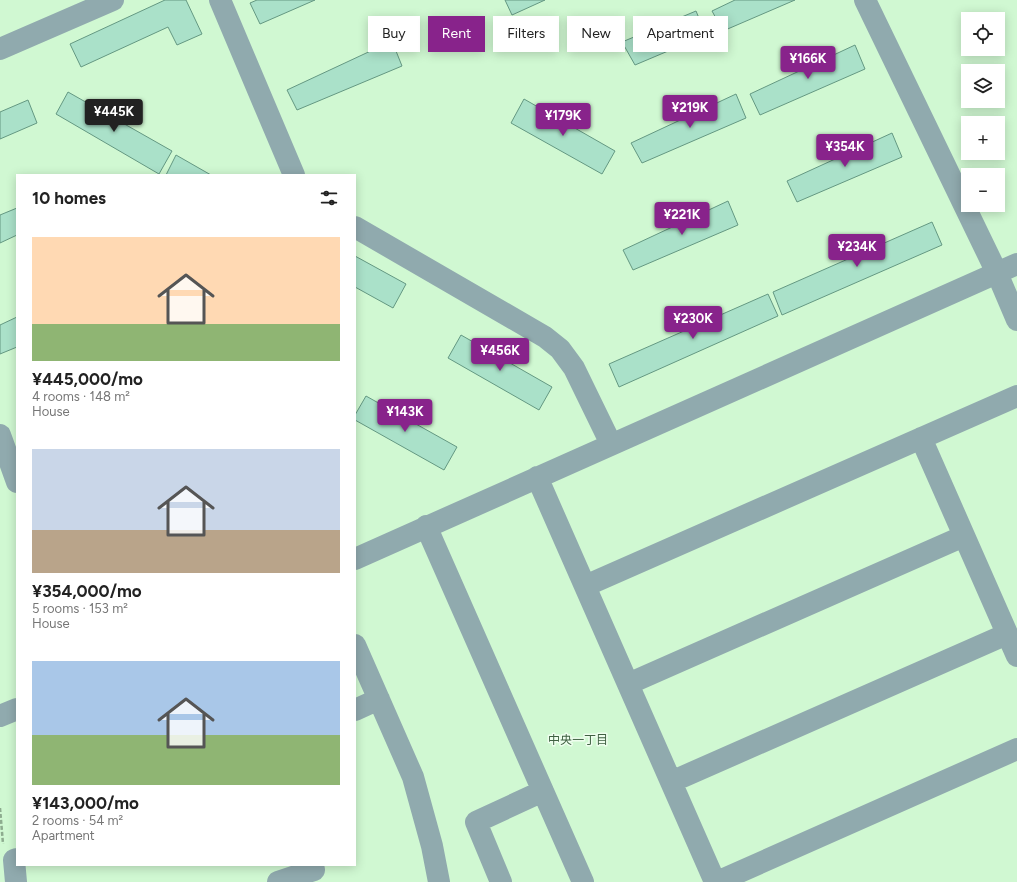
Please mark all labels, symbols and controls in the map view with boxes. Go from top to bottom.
map controls [961,12,1005,212]
button: locate [961,12,1005,56]
chip: Buy [368,16,420,52]
chip: Rent [428,16,485,52]
chip: Filters [493,16,559,52]
chip: New [567,16,625,52]
chip: Apartment [633,16,728,52]
pin: ¥166K [780,46,836,80]
text: ¥166K [790,51,826,66]
button: layers [961,64,1005,108]
pin: ¥219K [662,95,718,129]
pin: ¥445K [86,99,142,133]
text: ¥219K [672,100,708,115]
pin: ¥179K [535,103,591,137]
text: ¥445K [94,104,134,119]
text: ¥179K [545,108,581,123]
button: + [961,116,1005,160]
pin: ¥354K [817,134,873,168]
text: ¥354K [825,139,865,154]
button: − [961,168,1005,212]
icon: filters [318,187,340,209]
text: 10 homes [32,188,106,208]
pin: ¥221K [654,202,710,236]
text: ¥221K [664,207,700,222]
pin: ¥234K [829,234,885,268]
text: ¥234K [837,239,877,254]
icon: home [150,263,222,335]
pin: ¥230K [665,306,721,340]
text: ¥230K [673,311,713,326]
pin: ¥456K [472,338,528,372]
text: ¥456K [480,343,520,358]
text: ¥445,000/mo [32,369,143,389]
text: 4 rooms · 148 m² [32,389,130,404]
pin: ¥143K [377,399,433,433]
text: House [32,404,70,419]
text: ¥143K [386,404,424,419]
icon: home [150,475,222,547]
text: ¥354,000/mo [32,581,142,601]
text: 5 rooms · 153 m² [32,601,128,616]
text: House [32,616,70,631]
icon: home [150,687,222,759]
district label: 中央一丁目 [548,733,608,747]
text: ¥143,000/mo [32,793,139,813]
text: 2 rooms · 54 m² [32,813,123,828]
text: Apartment [32,828,95,843]

